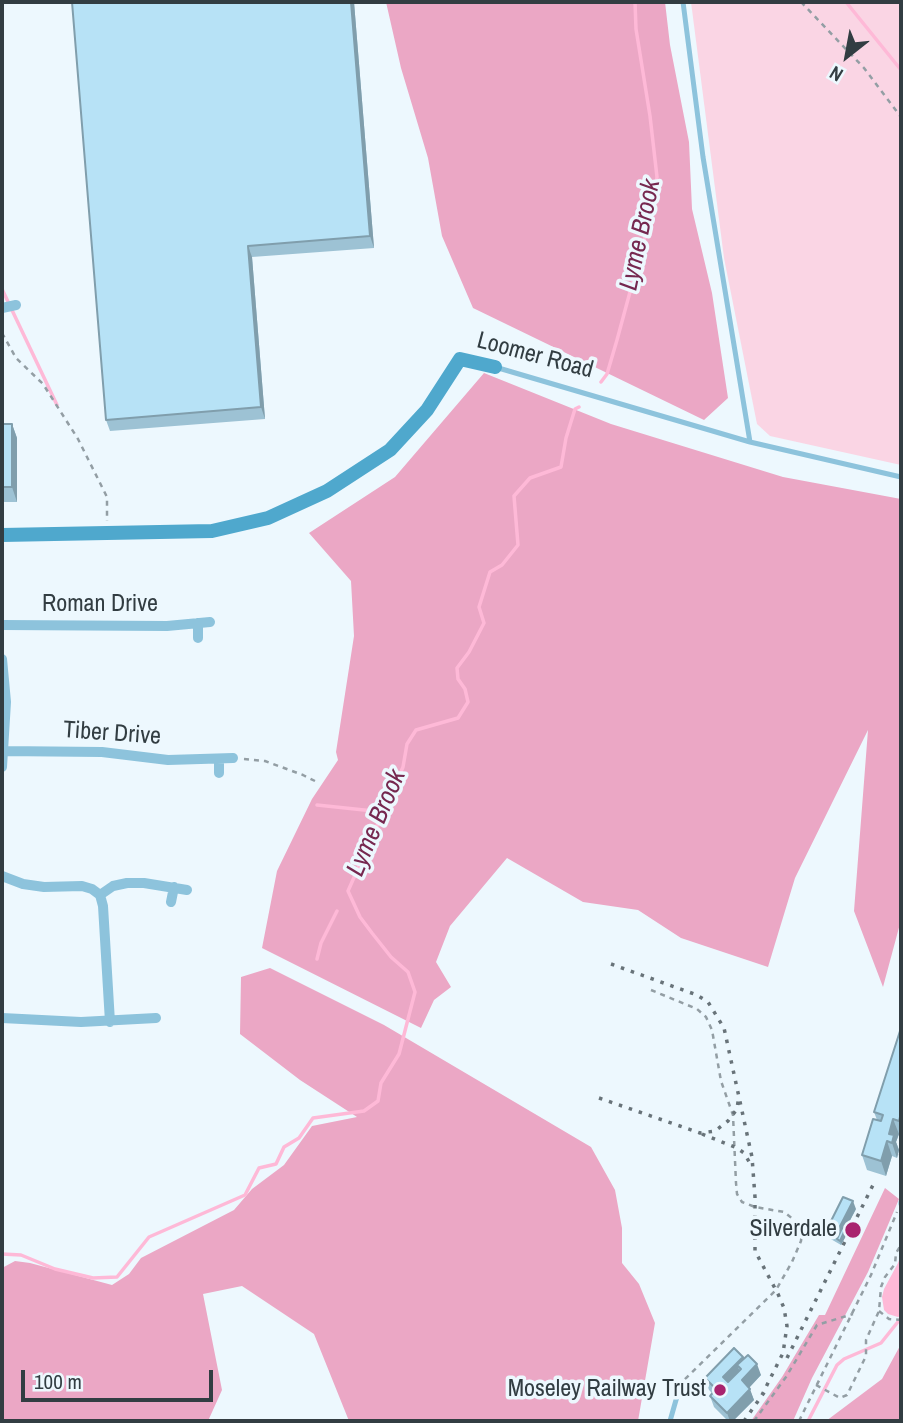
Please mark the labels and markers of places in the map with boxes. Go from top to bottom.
place label: Silverdale [749,1216,837,1244]
marker: Silverdale [843,1220,863,1240]
place label: Moseley Railway Trust [508,1376,706,1404]
marker: Moseley Railway Trust [712,1382,728,1398]

